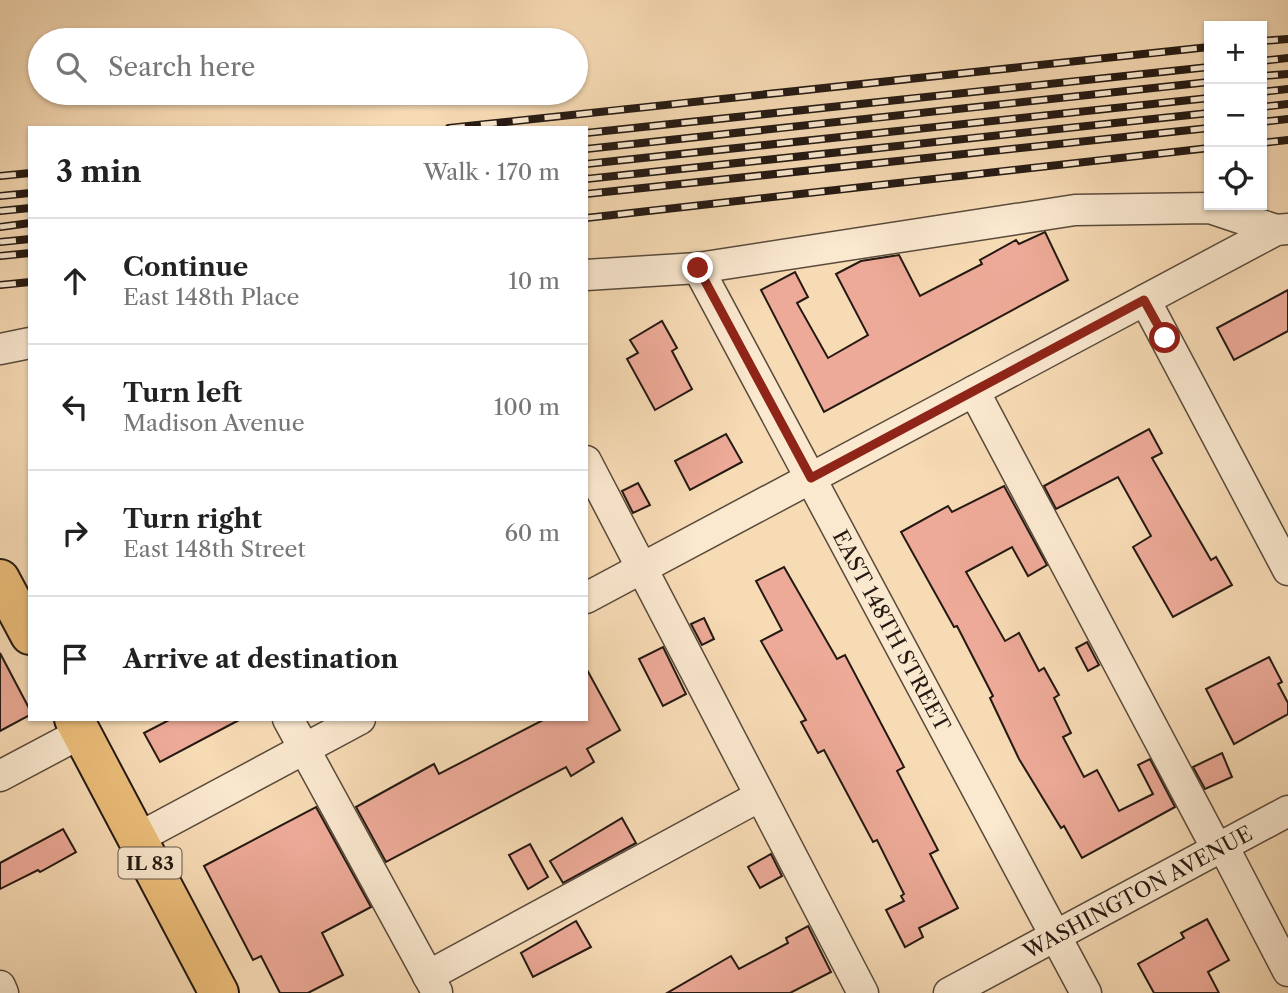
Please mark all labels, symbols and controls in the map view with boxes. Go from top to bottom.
map controls [1204,21,1267,210]
button: + [1204,21,1267,84]
search box [28,28,588,105]
icon: search [52,48,90,86]
text: Search here [108,51,255,83]
button: − [1204,84,1267,147]
button: locate [1204,147,1267,210]
text: 3 min [56,153,142,190]
text: Walk · 170 m [423,158,560,186]
text: Continue [123,251,248,283]
route end [682,252,713,283]
icon: ahead [56,262,94,300]
text: 10 m [508,267,560,295]
text: East 148th Place [123,283,300,311]
route start [1149,322,1180,353]
text: Turn left [123,377,242,409]
icon: left [56,388,94,426]
text: 100 m [494,393,560,421]
text: Madison Avenue [123,409,305,437]
text: Turn right [123,503,262,535]
icon: right [56,514,94,552]
text: 60 m [504,519,560,547]
street label: EAST 148TH STREET [828,525,956,736]
text: East 148th Street [123,535,306,563]
icon: arrive [56,640,94,678]
text: Arrive at destination [123,643,398,675]
street label: WASHINGTON AVENUE [1018,820,1256,964]
road number: IL 83 [118,848,182,878]

